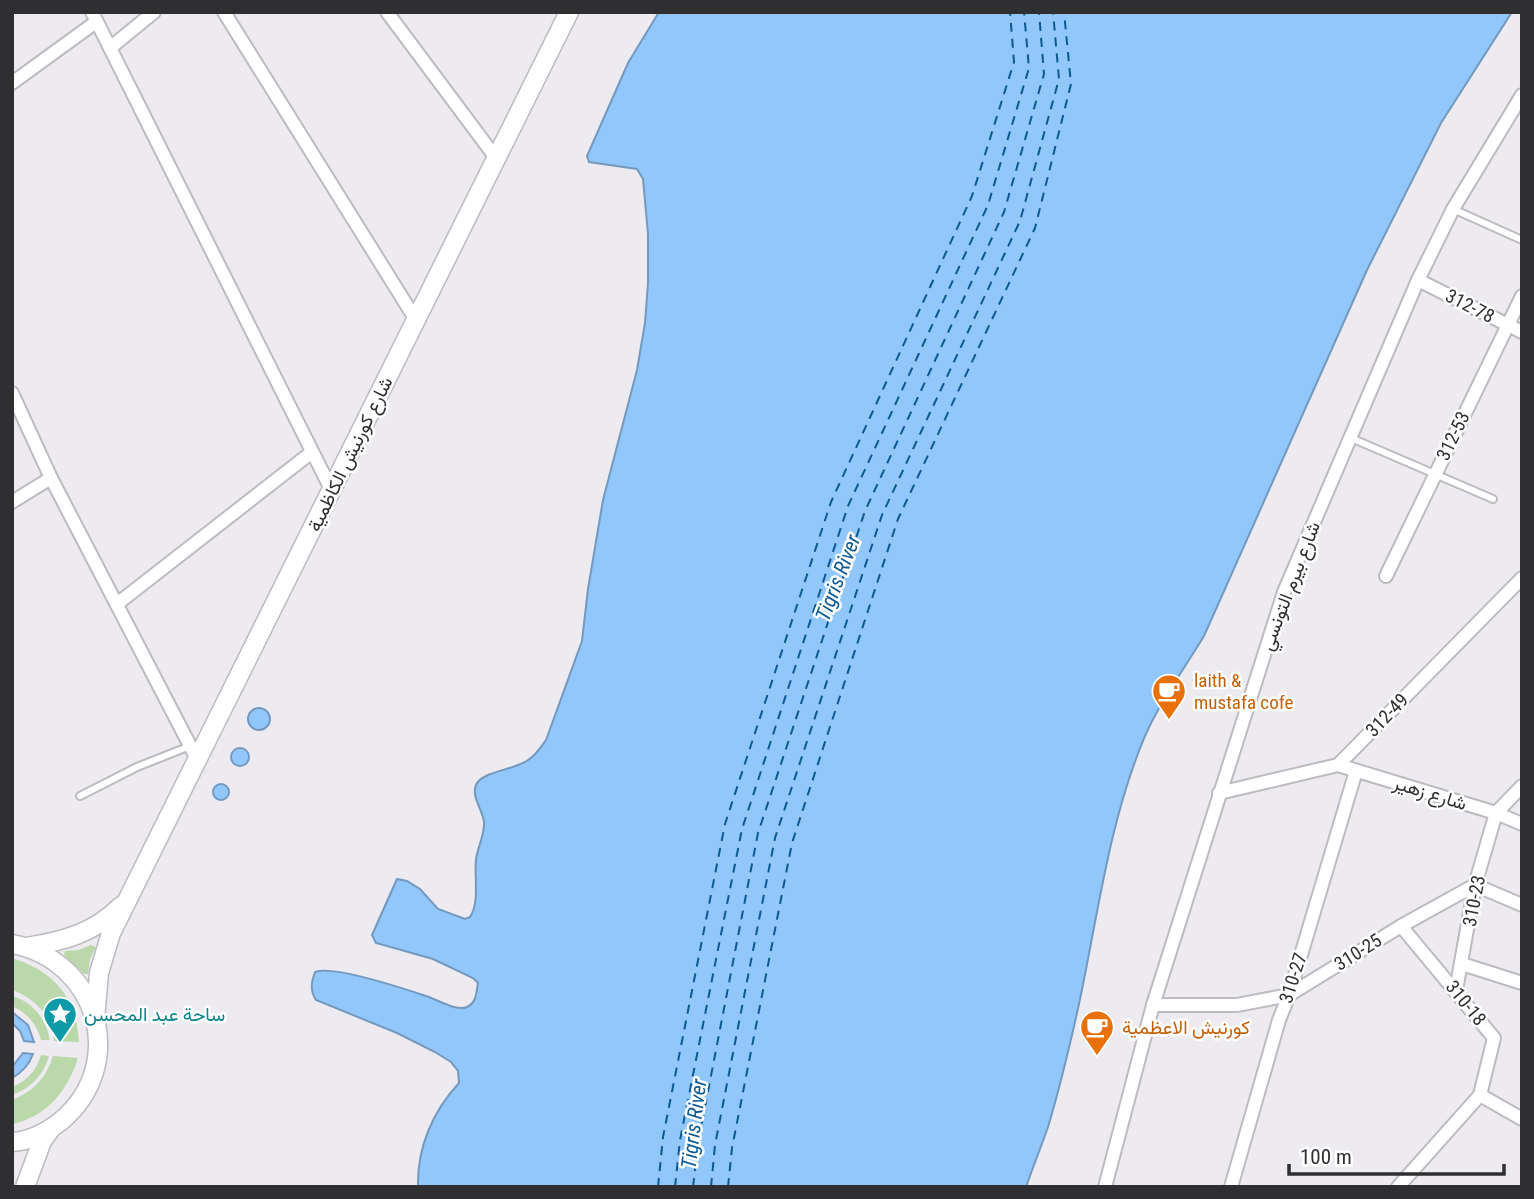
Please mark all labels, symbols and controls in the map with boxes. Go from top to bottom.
street label: 312-78 [1442,284,1498,328]
street label: شارع كورنيش الكاظمية [303,373,398,536]
street label: 312-53 [1431,408,1475,464]
street label: شارع بيرم التونسي [1255,518,1329,655]
water label: Tigris River [811,531,866,624]
place label: laith & mustafa cofe [1194,669,1293,714]
cafe icon: laith & mustafa cofe [1150,672,1188,721]
street label: 312-49 [1361,688,1413,742]
street label: شارع زهير [1389,771,1470,816]
street label: 310-23 [1458,873,1490,929]
street label: 310-25 [1330,929,1386,975]
street label: 310-27 [1274,950,1312,1006]
street label: 310-18 [1441,976,1491,1030]
place icon: ساحة عبد المحسن [41,995,79,1044]
place label: ساحة عبد المحسن [84,1003,225,1026]
cafe icon: كورنيش الاعظمية [1078,1008,1116,1057]
place label: كورنيش الاعظمية [1122,1016,1250,1039]
water label: Tigris River [677,1077,711,1170]
scale bar [1289,1132,1504,1176]
text: 100 m [1300,1145,1352,1169]

